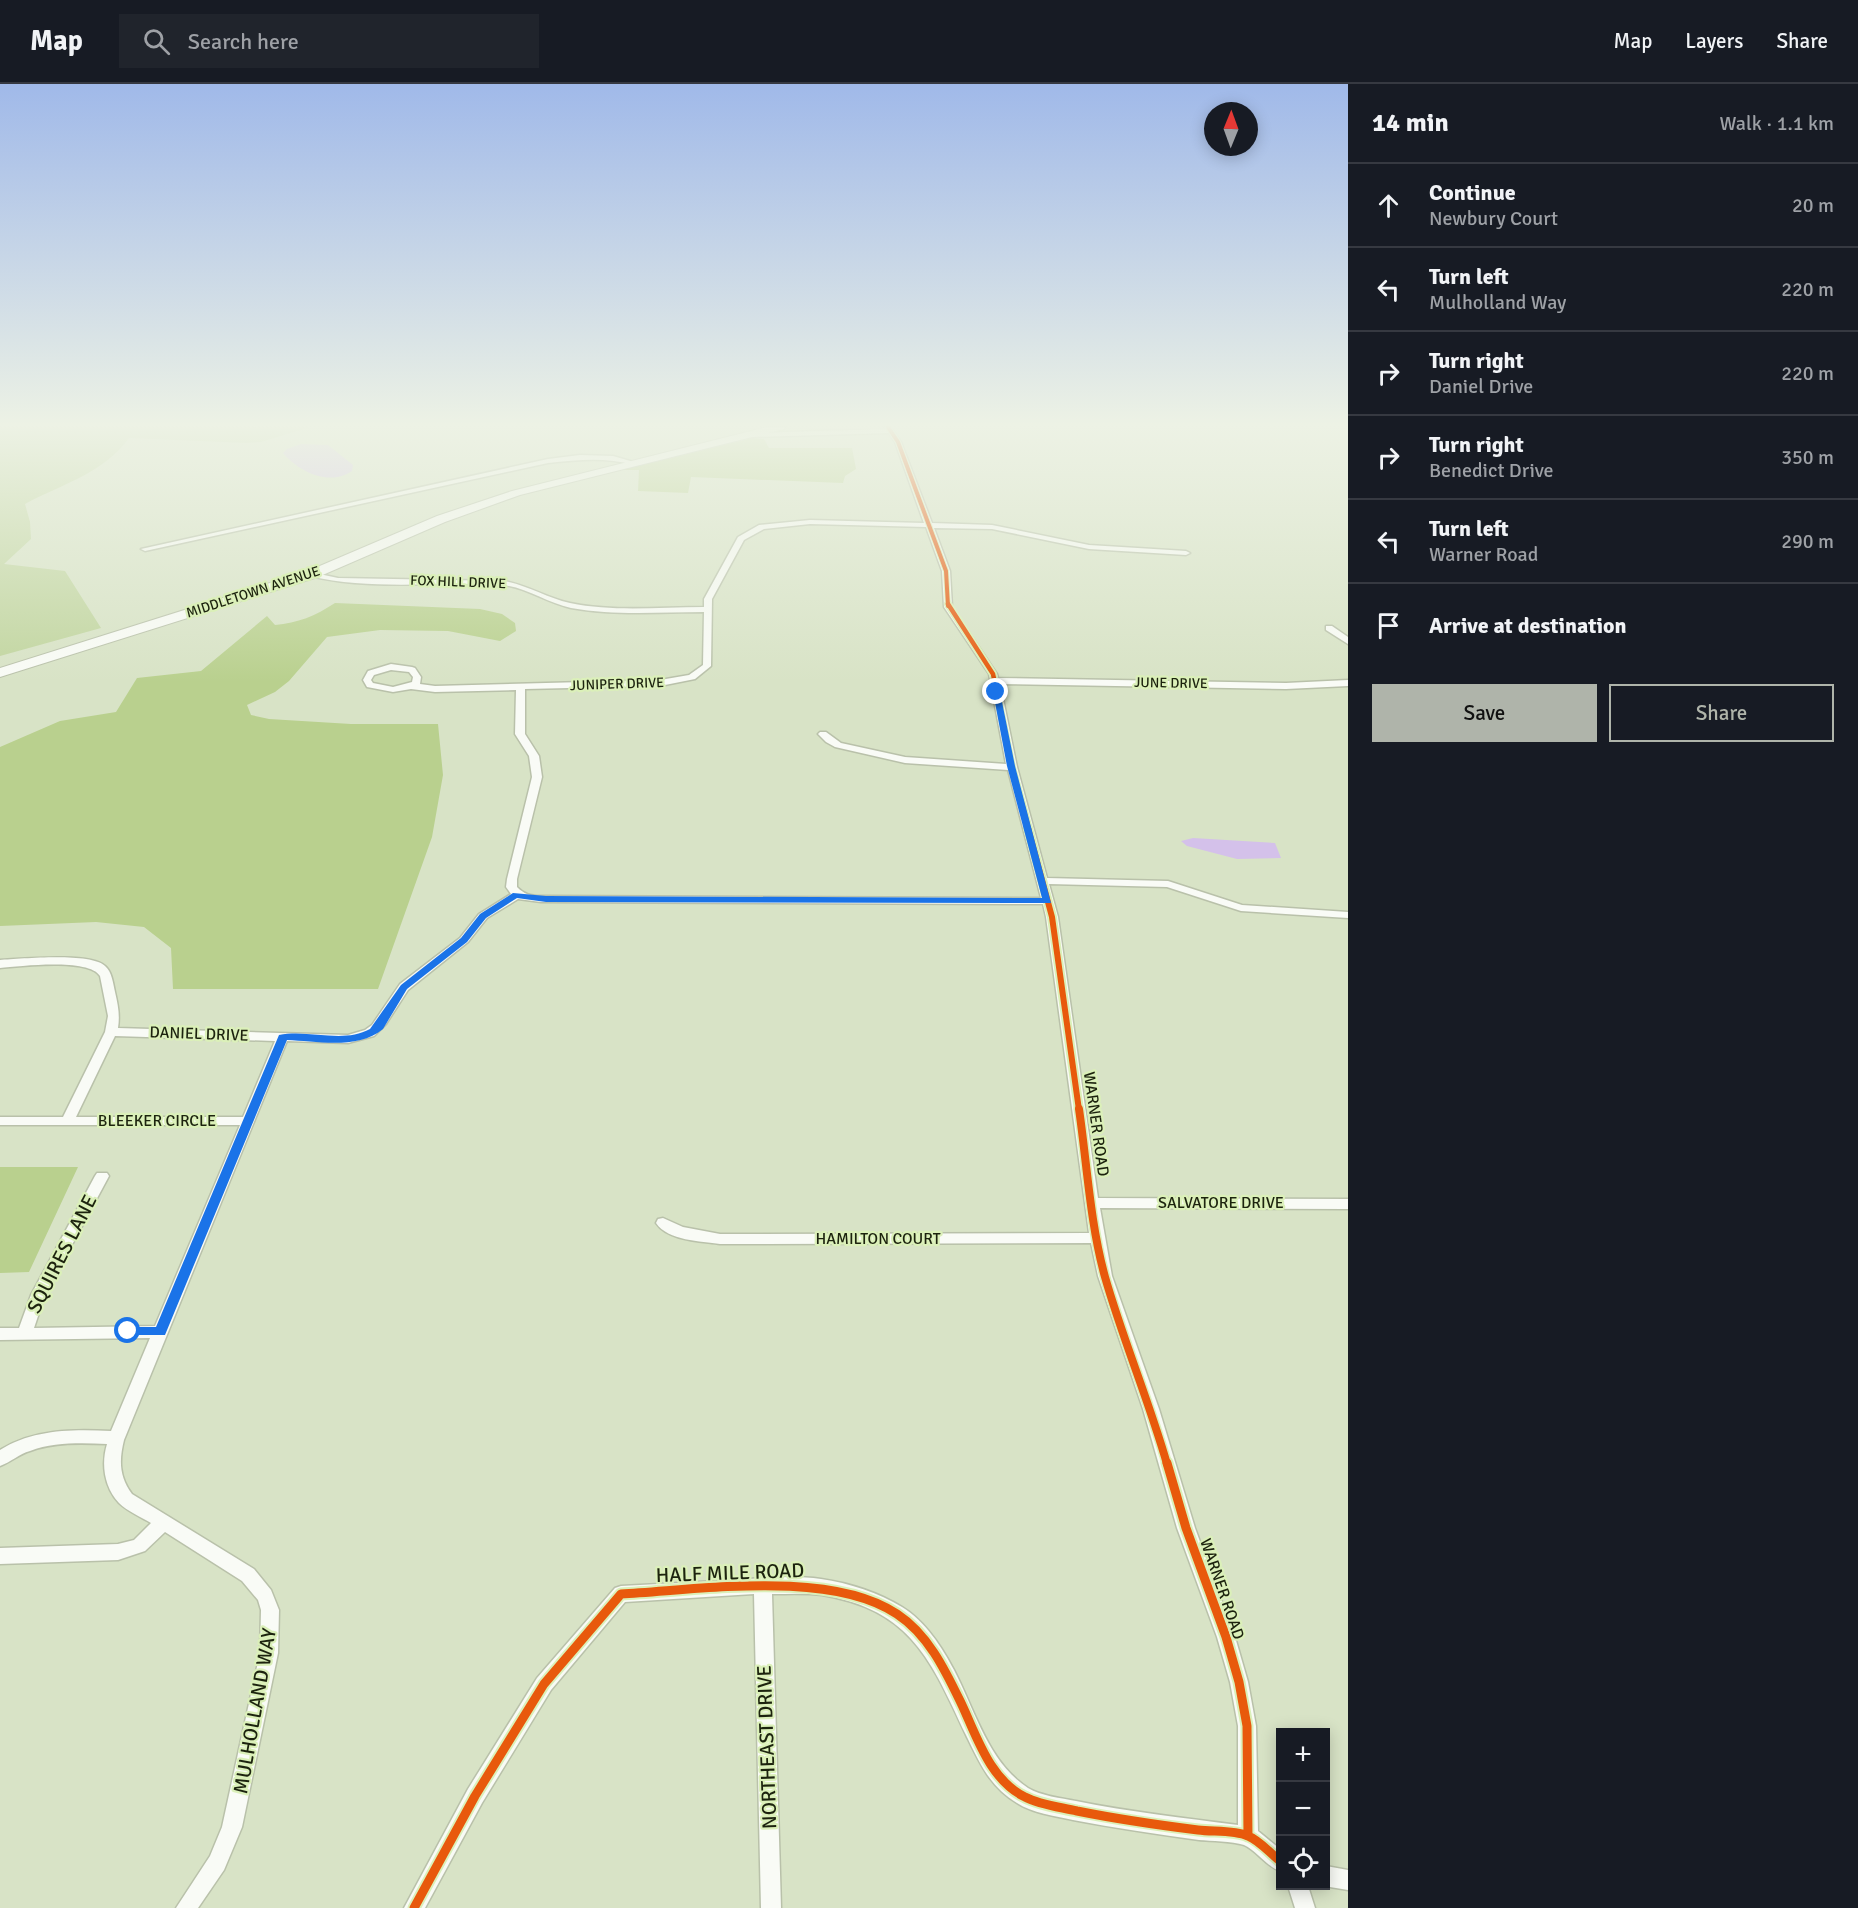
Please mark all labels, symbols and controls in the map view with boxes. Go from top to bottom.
search box [119,14,539,68]
text: Map [30,24,83,58]
icon: search [140,25,173,58]
text: Search here [188,28,299,55]
text: Map [1614,28,1652,54]
text: Layers [1685,28,1743,54]
text: Share [1776,28,1828,54]
north arrow [1204,102,1258,156]
text: 14 min [1372,107,1449,139]
text: Walk · 1.1 km [1720,111,1834,136]
text: Continue [1429,179,1516,206]
icon: ahead [1372,189,1405,222]
text: 20 m [1792,193,1834,218]
text: Newbury Court [1429,206,1558,231]
text: Turn left [1429,263,1509,290]
icon: left [1372,273,1405,306]
text: 220 m [1781,277,1834,302]
text: Mulholland Way [1429,290,1566,315]
text: Turn right [1429,347,1524,374]
icon: right [1372,357,1405,390]
text: 220 m [1781,361,1834,386]
text: Daniel Drive [1429,374,1533,399]
text: Turn right [1429,431,1524,458]
icon: right [1372,441,1405,474]
text: 350 m [1781,445,1834,470]
text: Benedict Drive [1429,458,1554,483]
text: Turn left [1429,515,1509,542]
icon: left [1372,525,1405,558]
text: 290 m [1781,529,1834,554]
text: Warner Road [1429,542,1538,567]
street label: MIDDLETOWN AVENUE [184,562,322,622]
street label: FOX HILL DRIVE [410,572,506,592]
icon: arrive [1372,609,1405,642]
text: Arrive at destination [1429,612,1626,639]
street label: JUNIPER DRIVE [570,674,664,694]
street label: JUNE DRIVE [1134,674,1208,692]
route end [982,678,1008,704]
button: Save [1372,684,1597,742]
button: Share [1609,684,1834,742]
street label: DANIEL DRIVE [149,1022,249,1046]
street label: WARNER ROAD [1079,1070,1113,1178]
street label: BLEEKER CIRCLE [98,1111,216,1131]
street label: SQUIRES LANE [21,1191,103,1317]
street label: SALVATORE DRIVE [1158,1193,1284,1213]
street label: HAMILTON COURT [815,1229,941,1249]
route start [114,1317,140,1343]
street label: WARNER ROAD [1195,1536,1249,1642]
street label: HALF MILE ROAD [655,1558,805,1588]
street label: MULHOLLAND WAY [228,1626,282,1796]
street label: NORTHEAST DRIVE [752,1665,782,1829]
map controls [1276,1728,1330,1890]
button: + [1276,1728,1330,1782]
button: − [1276,1782,1330,1836]
button: locate [1276,1836,1330,1890]

